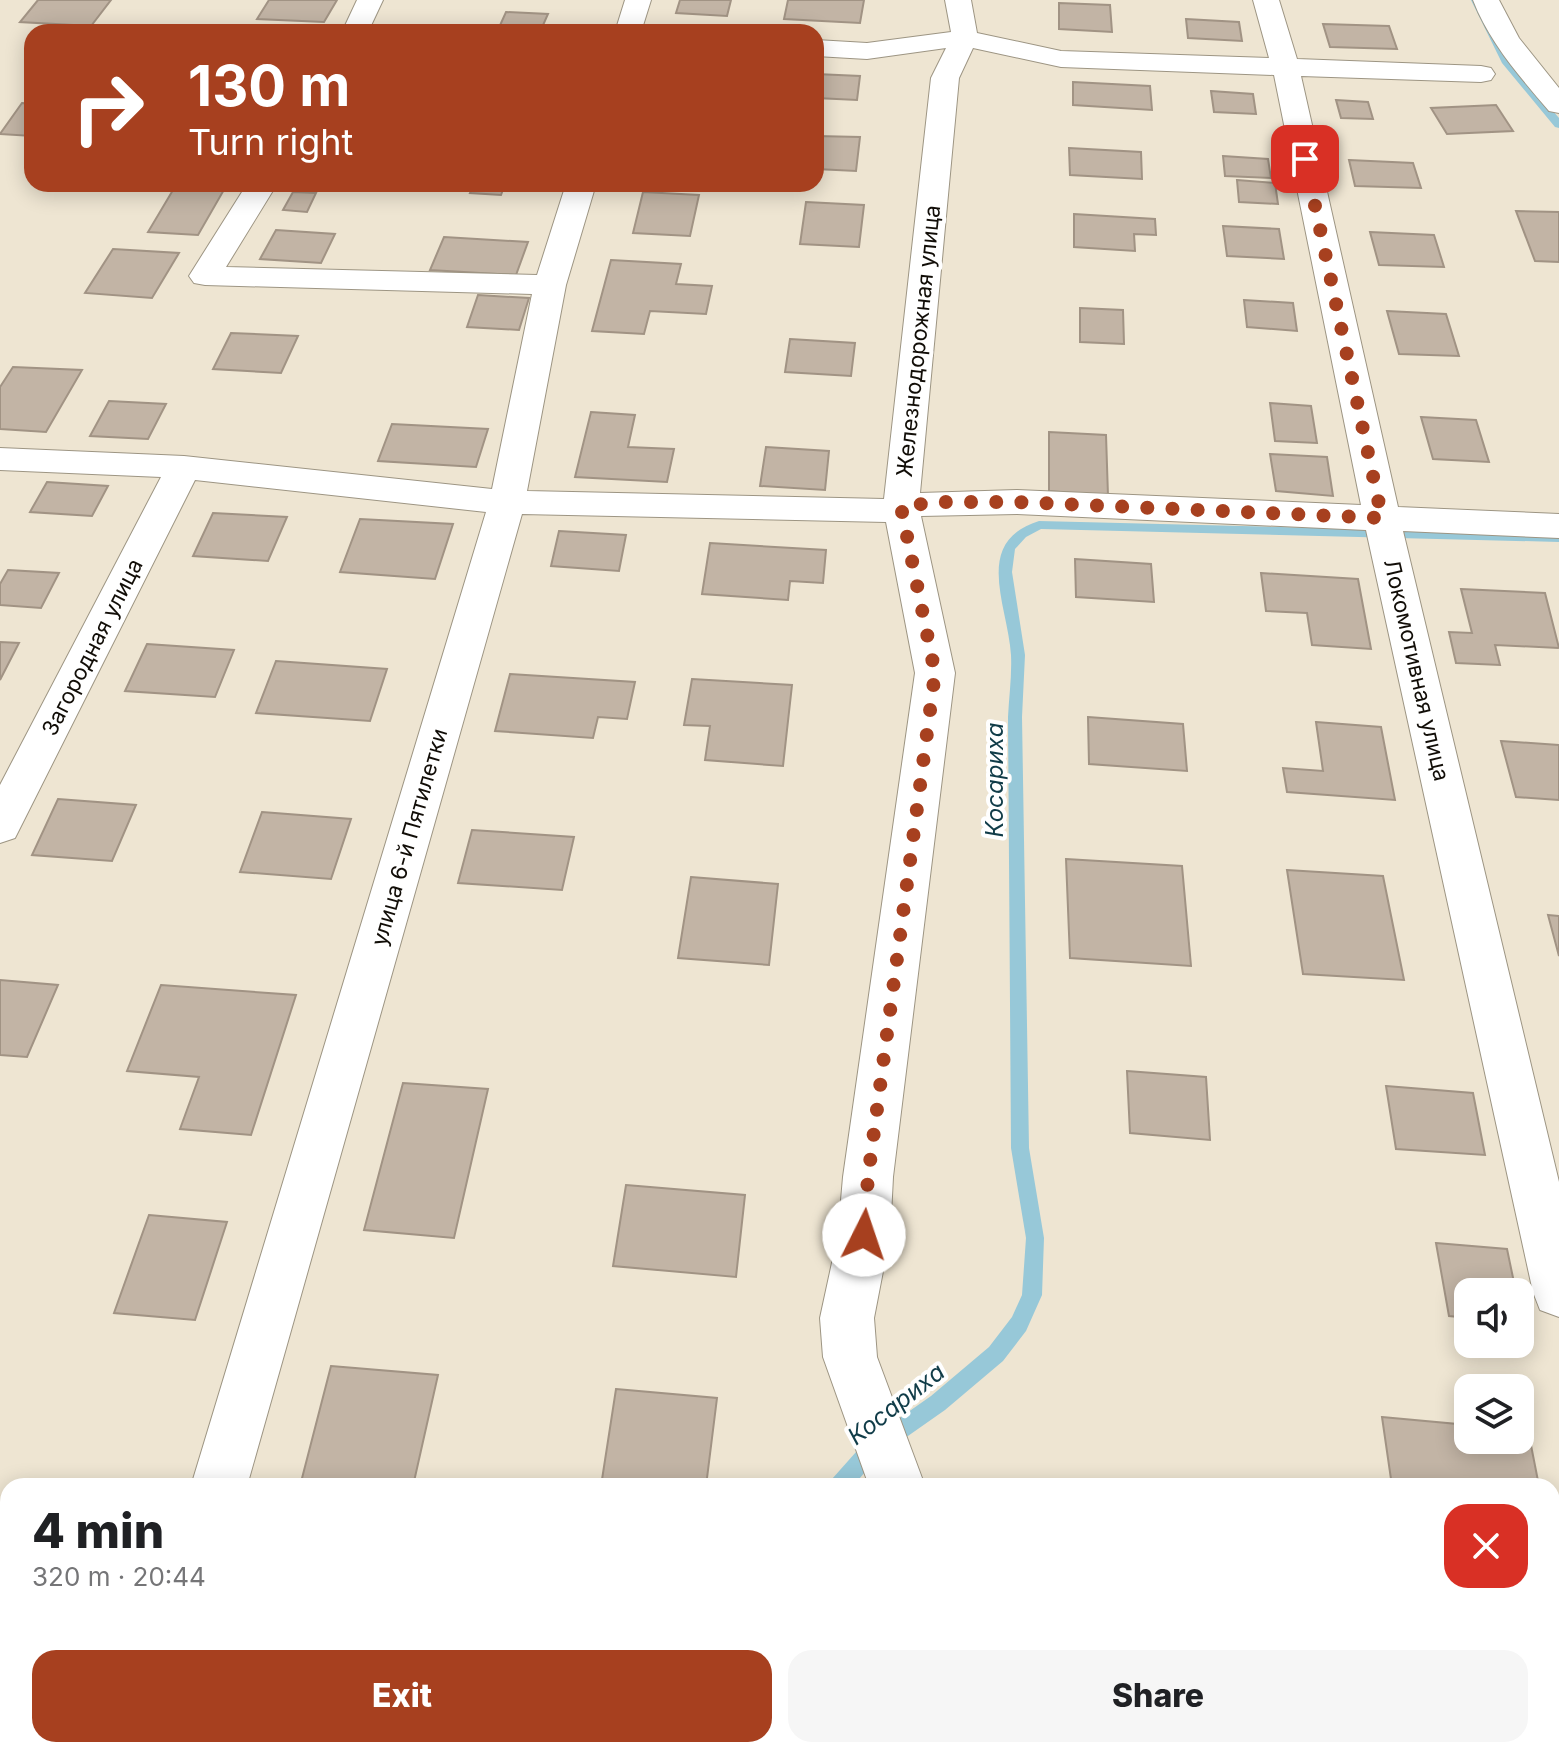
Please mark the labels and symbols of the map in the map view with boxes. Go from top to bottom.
pin [1271,125,1339,193]
street label: Железнодорожная улица [891,204,945,478]
street label: Загородная улица [36,554,148,740]
street label: Локомотивная улица [1379,557,1455,783]
water label: Косариха [980,722,1009,838]
street label: улица 6-й Пятилетки [366,725,452,949]
position arrow [822,1193,906,1277]
water label: Косариха [842,1357,950,1451]

